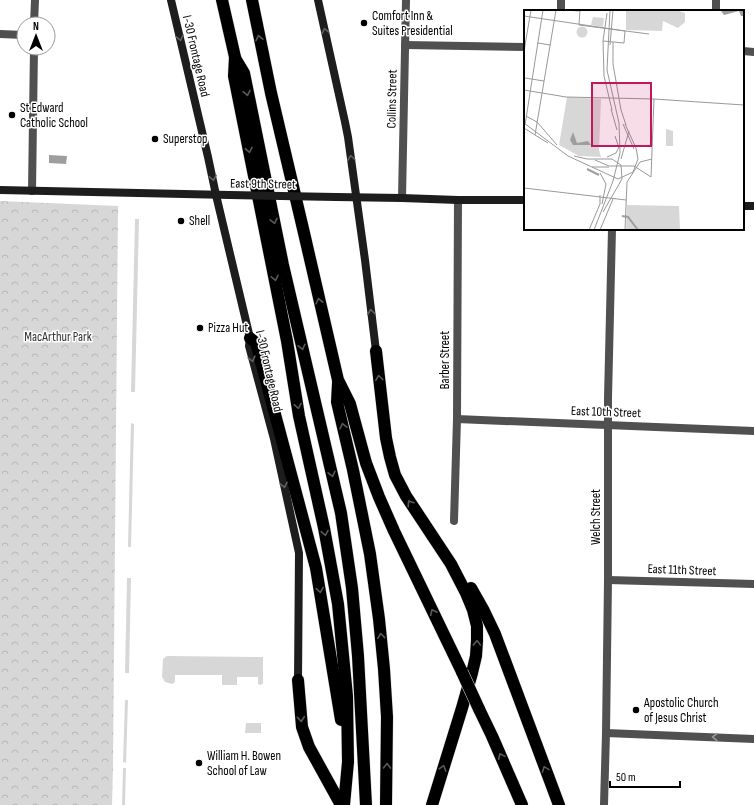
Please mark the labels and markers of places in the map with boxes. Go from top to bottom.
place label: Comfort Inn & Suites Presidential [372,8,453,39]
marker: Comfort Inn & Suites Presidential [359,18,369,28]
place label: St Edward Catholic School [20,100,88,131]
marker: St Edward Catholic School [7,110,17,120]
place label: Superstop [163,131,207,147]
marker: Superstop [150,134,160,144]
place label: Shell [189,213,210,229]
marker: Shell [176,216,186,226]
place label: Pizza Hut [208,320,248,336]
marker: Pizza Hut [195,323,205,333]
place label: Apostolic Church of Jesus Christ [643,695,718,726]
marker: Apostolic Church of Jesus Christ [631,705,641,715]
place label: William H. Bowen School of Law [207,748,281,779]
marker: William H. Bowen School of Law [194,758,204,768]

